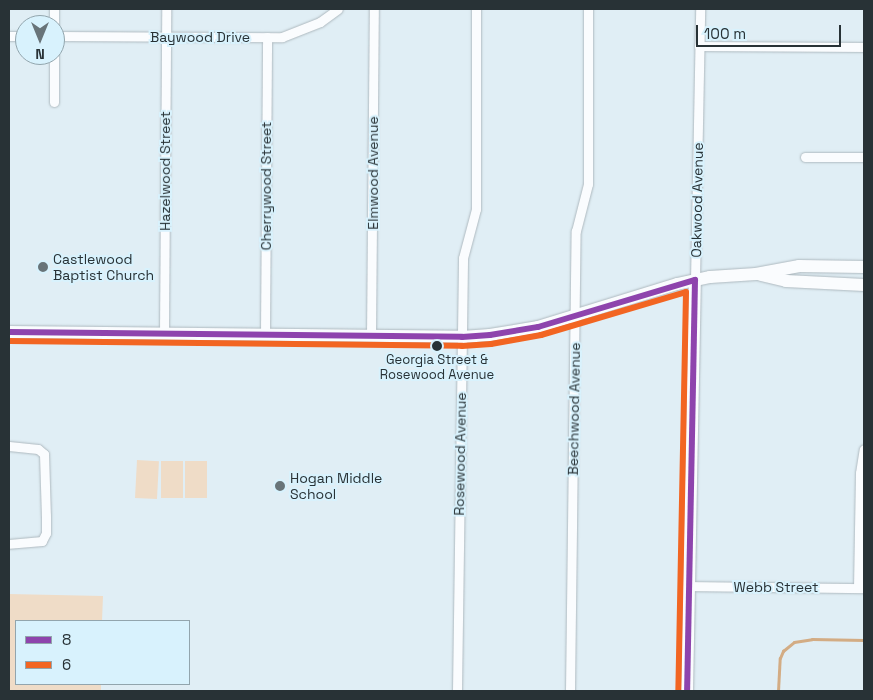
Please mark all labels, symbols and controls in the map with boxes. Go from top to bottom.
north arrow [15,15,65,65]
scale bar [698,15,843,47]
text: 100 m [704,24,746,43]
street label: Baywood Drive [150,29,250,45]
text: N [35,45,45,63]
street label: Hazelwood Street [157,111,173,231]
street label: Elmwood Avenue [365,116,381,230]
street label: Cherrywood Street [258,122,274,250]
street label: Oakwood Avenue [688,142,706,258]
place label: Castlewood Baptist Church [53,251,154,284]
marker: Castlewood Baptist Church [37,261,49,273]
marker: Georgia Street & Rosewood Avenue [432,341,442,351]
street label: Beechwood Avenue [564,342,584,476]
place label: Georgia Street & Rosewood Avenue [380,353,494,384]
street label: Rosewood Avenue [451,392,469,516]
place label: Hogan Middle School [290,470,382,502]
marker: Hogan Middle School [274,480,286,492]
street label: Webb Street [734,579,818,595]
legend [15,620,190,685]
text: 8 [62,630,71,649]
text: 6 [62,655,71,674]

